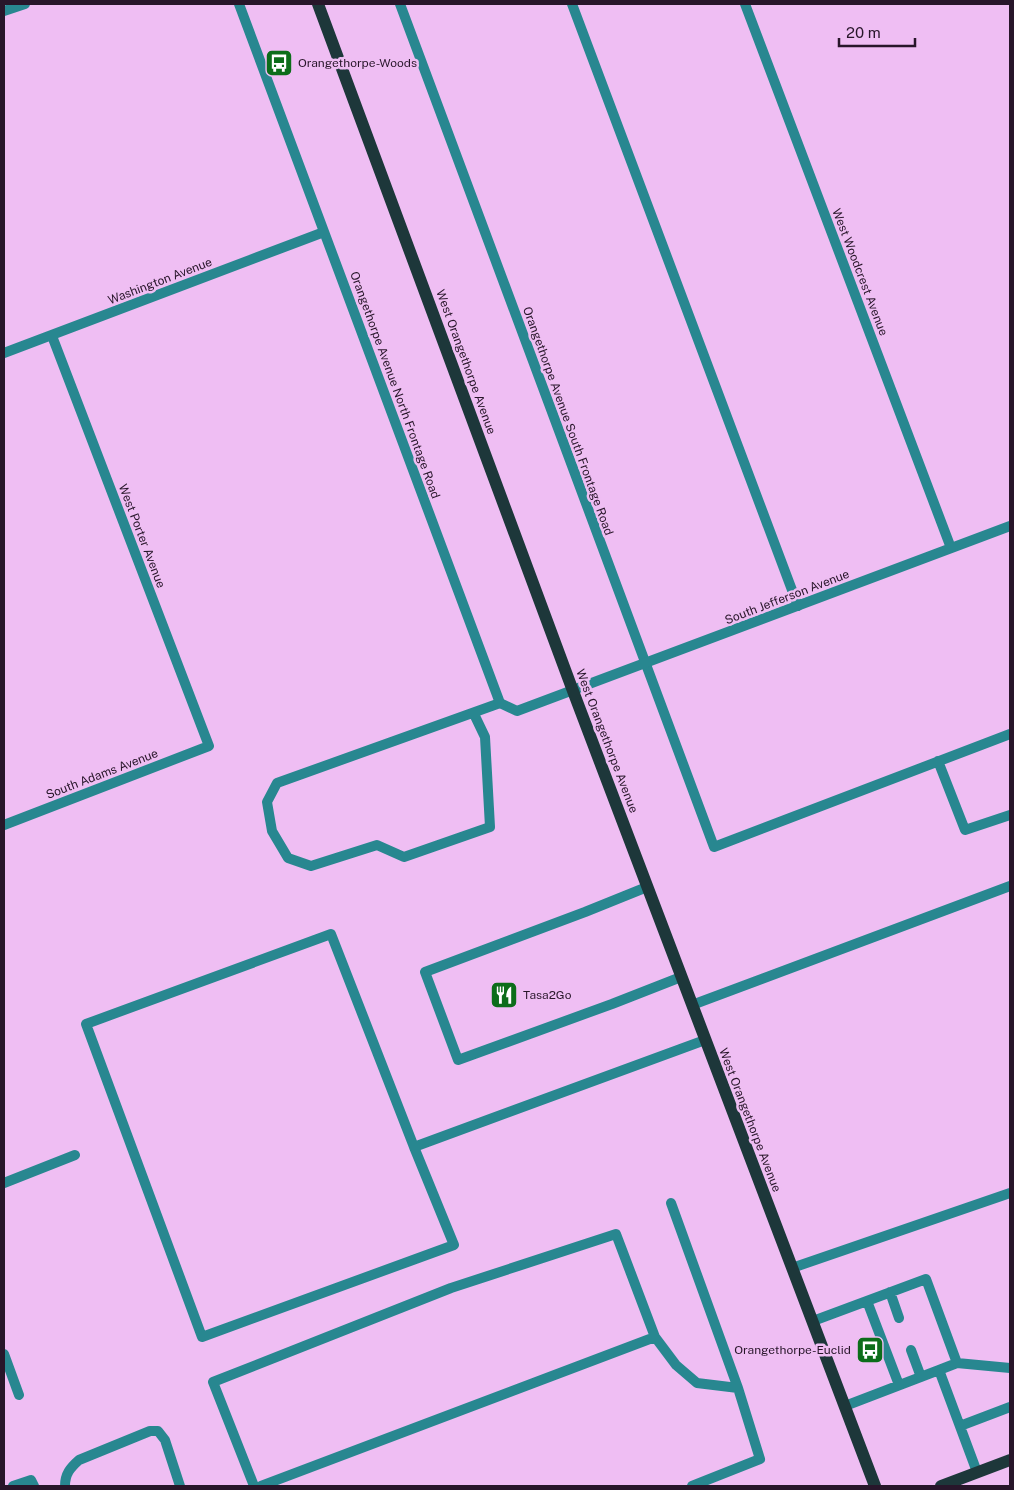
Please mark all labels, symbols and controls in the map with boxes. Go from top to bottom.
scale bar [839,15,915,47]
text: 20 m [846,24,881,41]
bus stop icon: Orangethorpe-Woods [264,48,294,78]
place label: Orangethorpe-Woods [298,56,417,70]
street label: West Woodcrest Avenue [829,206,891,338]
street label: Washington Avenue [106,255,214,307]
street label: Orangethorpe Avenue North Frontage Road [347,269,443,501]
street label: West Orangethorpe Avenue [433,288,499,436]
street label: Orangethorpe Avenue South Frontage Road [520,305,616,537]
street label: West Porter Avenue [116,482,168,590]
street label: South Jefferson Avenue [723,567,851,627]
street label: West Orangethorpe Avenue [573,667,641,815]
street label: South Adams Avenue [44,746,160,802]
restaurant icon: Tasa2Go [489,980,519,1010]
place label: Tasa2Go [523,988,572,1002]
street label: West Orangethorpe Avenue [716,1046,784,1194]
bus stop icon: Orangethorpe-Euclid [855,1335,885,1365]
place label: Orangethorpe-Euclid [734,1343,851,1357]

